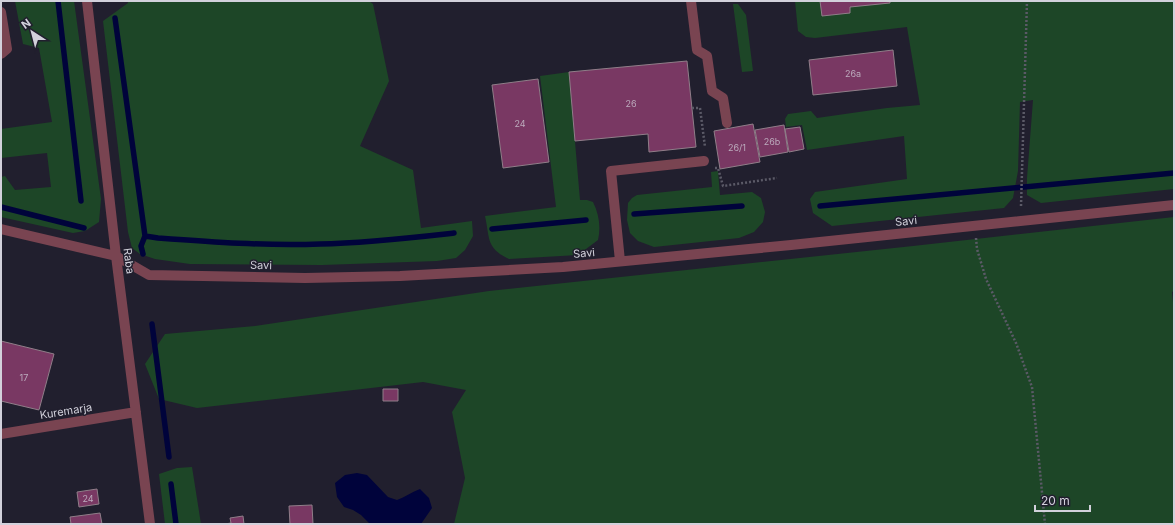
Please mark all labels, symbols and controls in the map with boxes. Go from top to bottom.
north arrow [12,12,52,52]
text: N [19,16,34,32]
house number: 26a [845,68,861,79]
house number: 26 [625,98,637,109]
house number: 24 [514,118,526,129]
house number: 26b [764,136,781,147]
house number: 26/1 [728,142,746,153]
street label: Savi [894,213,918,229]
street label: Savi [572,245,596,261]
street label: Raba [120,247,138,275]
street label: Savi [250,258,272,272]
house number: 17 [20,372,28,383]
street label: Kuremarja [39,400,93,422]
scale bar [1035,487,1090,513]
house number: 24 [82,493,94,504]
text: 20 m [1041,493,1070,508]

